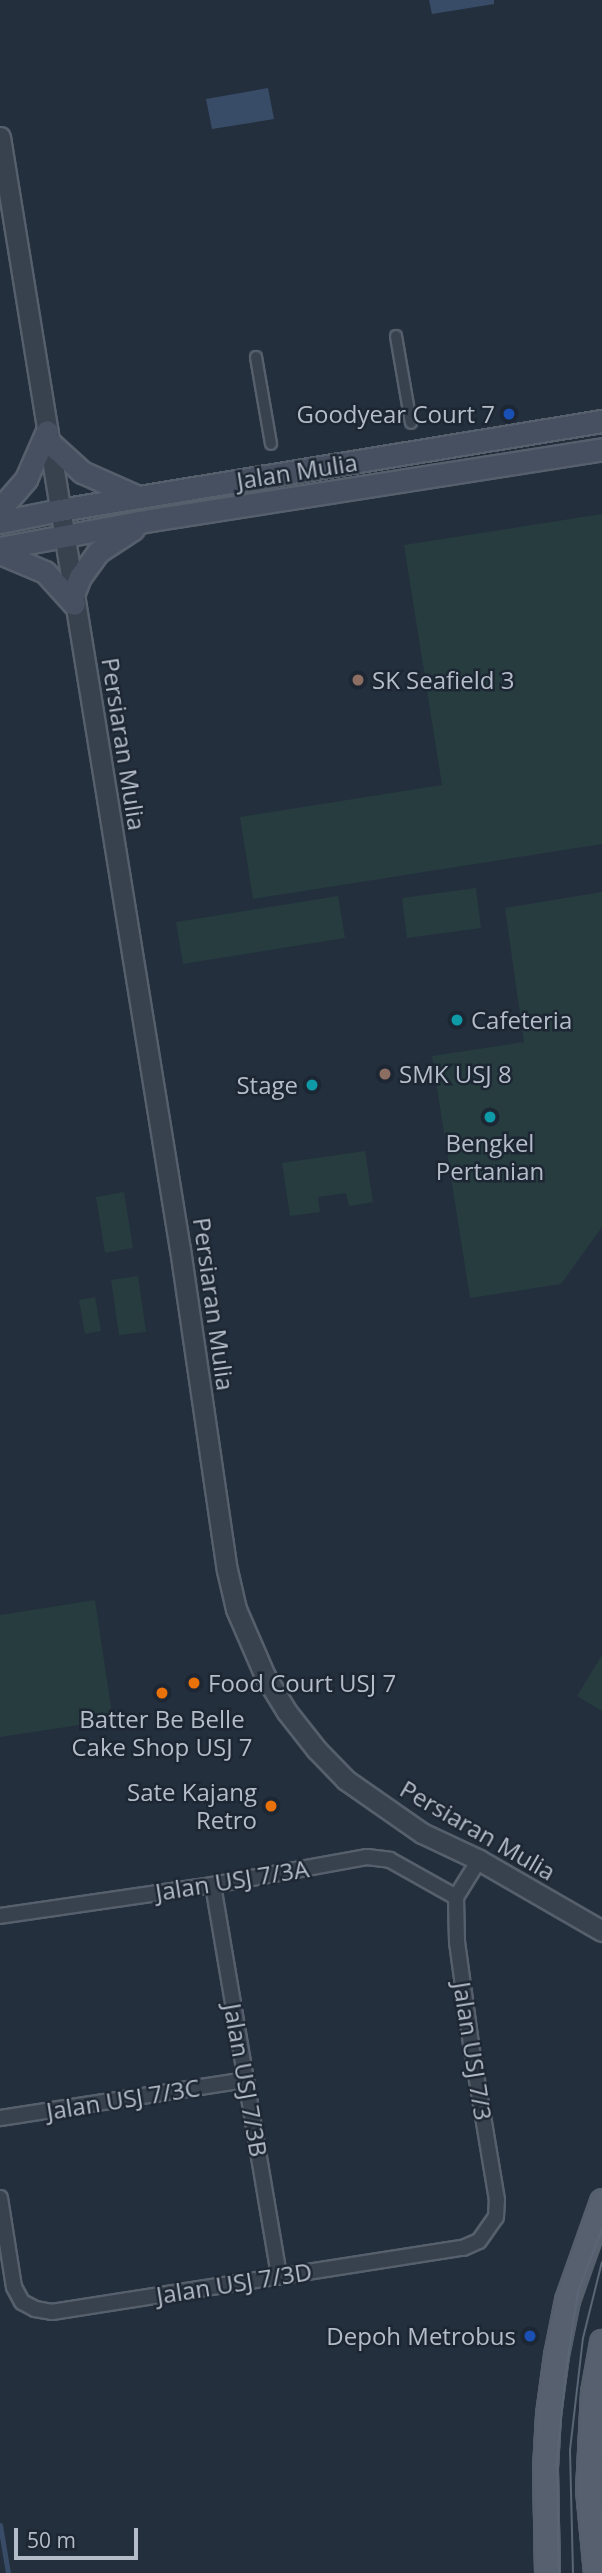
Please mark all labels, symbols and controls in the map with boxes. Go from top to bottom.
place label: Goodyear Court 7 [297,400,495,428]
marker: Goodyear Court 7 [501,406,517,422]
street label: Jalan Mulia [235,447,359,495]
street label: Persiaran Mulia [96,656,152,832]
place label: SK Seafield 3 [372,666,514,694]
marker: SK Seafield 3 [350,672,366,688]
place label: Cafeteria [471,1006,572,1034]
marker: Cafeteria [449,1012,465,1028]
place label: SMK USJ 8 [399,1060,512,1088]
marker: SMK USJ 8 [377,1066,393,1082]
place label: Stage [236,1071,298,1099]
marker: Stage [304,1077,320,1093]
marker: Bengkel Pertanian [482,1109,498,1125]
place label: Bengkel Pertanian [436,1129,544,1185]
street label: Persiaran Mulia [188,1216,240,1392]
place label: Food Court USJ 7 [208,1669,396,1697]
marker: Food Court USJ 7 [186,1675,202,1691]
marker: Batter Be Belle Cake Shop USJ 7 [154,1685,170,1701]
place label: Batter Be Belle Cake Shop USJ 7 [71,1705,253,1761]
street label: Persiaran Mulia [395,1774,561,1886]
place label: Sate Kajang Retro [127,1778,257,1834]
marker: Sate Kajang Retro [263,1798,279,1814]
street label: Jalan USJ 7/3A [153,1854,311,1906]
street label: Jalan USJ 7/3 [448,1980,498,2122]
street label: Jalan USJ 7/3B [218,2001,274,2159]
street label: Jalan USJ 7/3C [44,2073,202,2125]
street label: Jalan USJ 7/3D [154,2256,314,2310]
place label: Depoh Metrobus [326,2322,516,2350]
marker: Depoh Metrobus [522,2328,538,2344]
scale bar [18,2514,142,2558]
text: 50 m [27,2526,76,2554]

